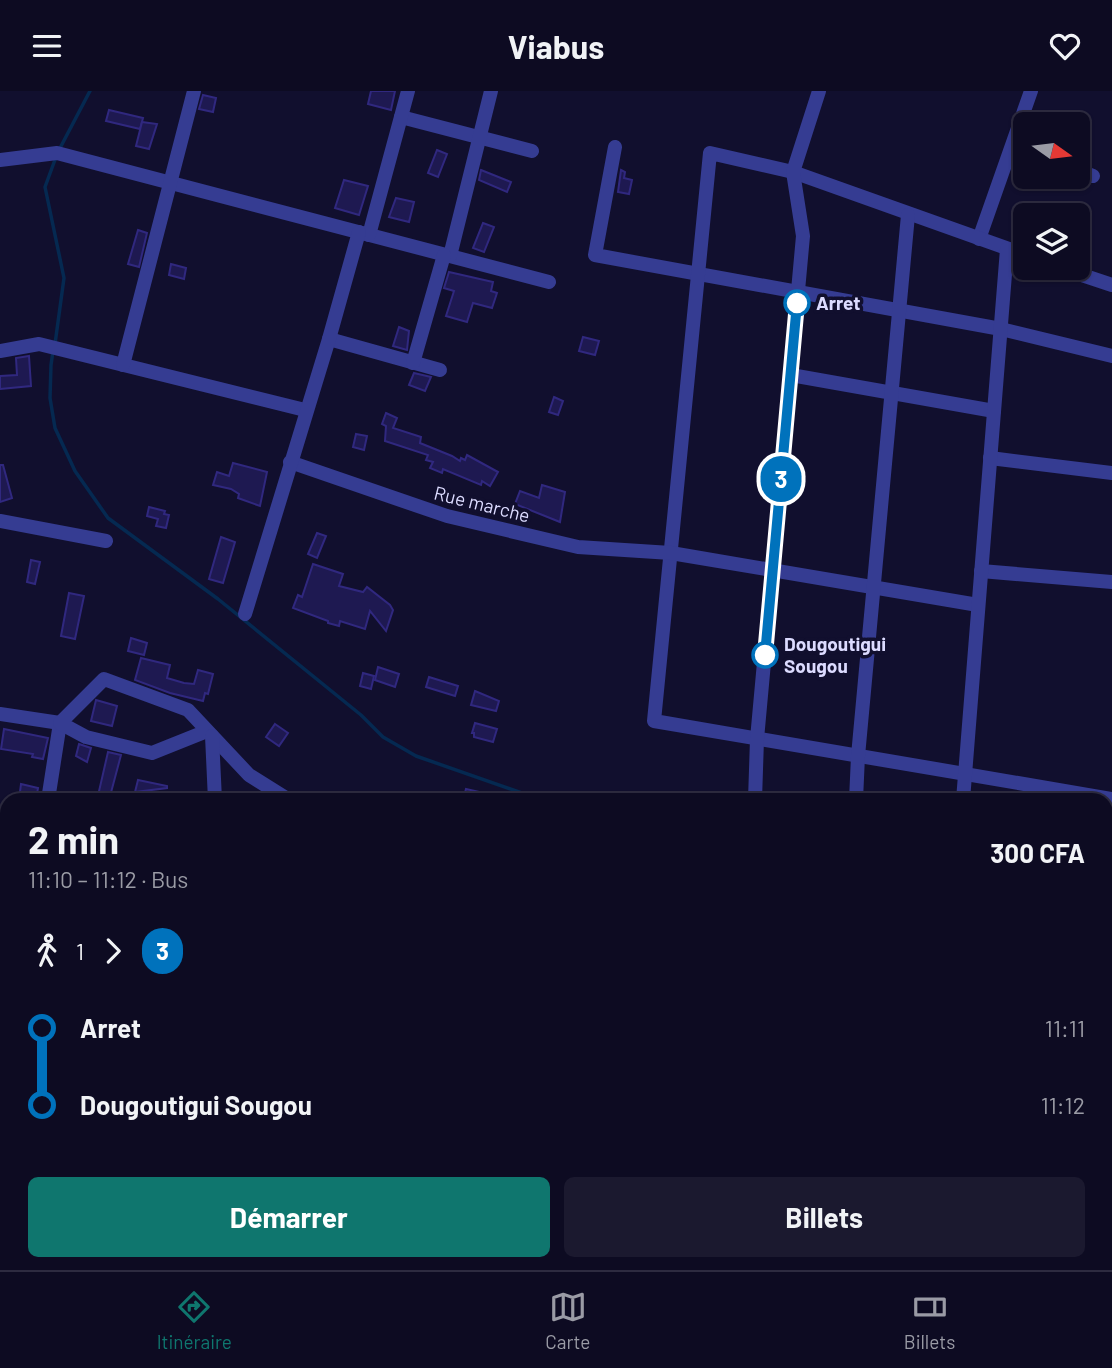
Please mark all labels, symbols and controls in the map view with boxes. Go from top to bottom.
icon: menu [28,27,66,65]
text: Viabus [508,27,604,65]
icon: heart [1046,27,1084,65]
north arrow [1013,112,1090,189]
map controls [1013,112,1090,280]
button: layers [1013,203,1090,280]
marker: Arret [784,290,810,316]
place label: Arret [816,291,860,314]
line badge: 3 [758,456,804,502]
text: 3 [775,464,787,493]
street label: Rue marche [432,480,533,527]
place label: Dougoutigui Sougou [784,632,886,677]
marker: Dougoutigui Sougou [752,642,778,668]
text: 2 min [28,816,119,862]
text: 300 CFA [990,837,1085,868]
text: 11:10 – 11:12 · Bus [28,865,188,893]
icon: walk [28,932,66,970]
icon: forward [94,932,132,970]
text: 3 [156,936,169,965]
text: 1 [76,937,84,965]
text: Arret [80,1012,141,1043]
text: 11:11 [1045,1014,1085,1042]
text: Dougoutigui Sougou [80,1089,312,1120]
text: 11:12 [1041,1091,1085,1119]
button: Démarrer [28,1177,550,1257]
button: Billets [564,1177,1085,1257]
tab: Itinéraire [157,1288,232,1353]
tab: Carte [545,1288,590,1353]
tab: Billets [904,1288,955,1353]

